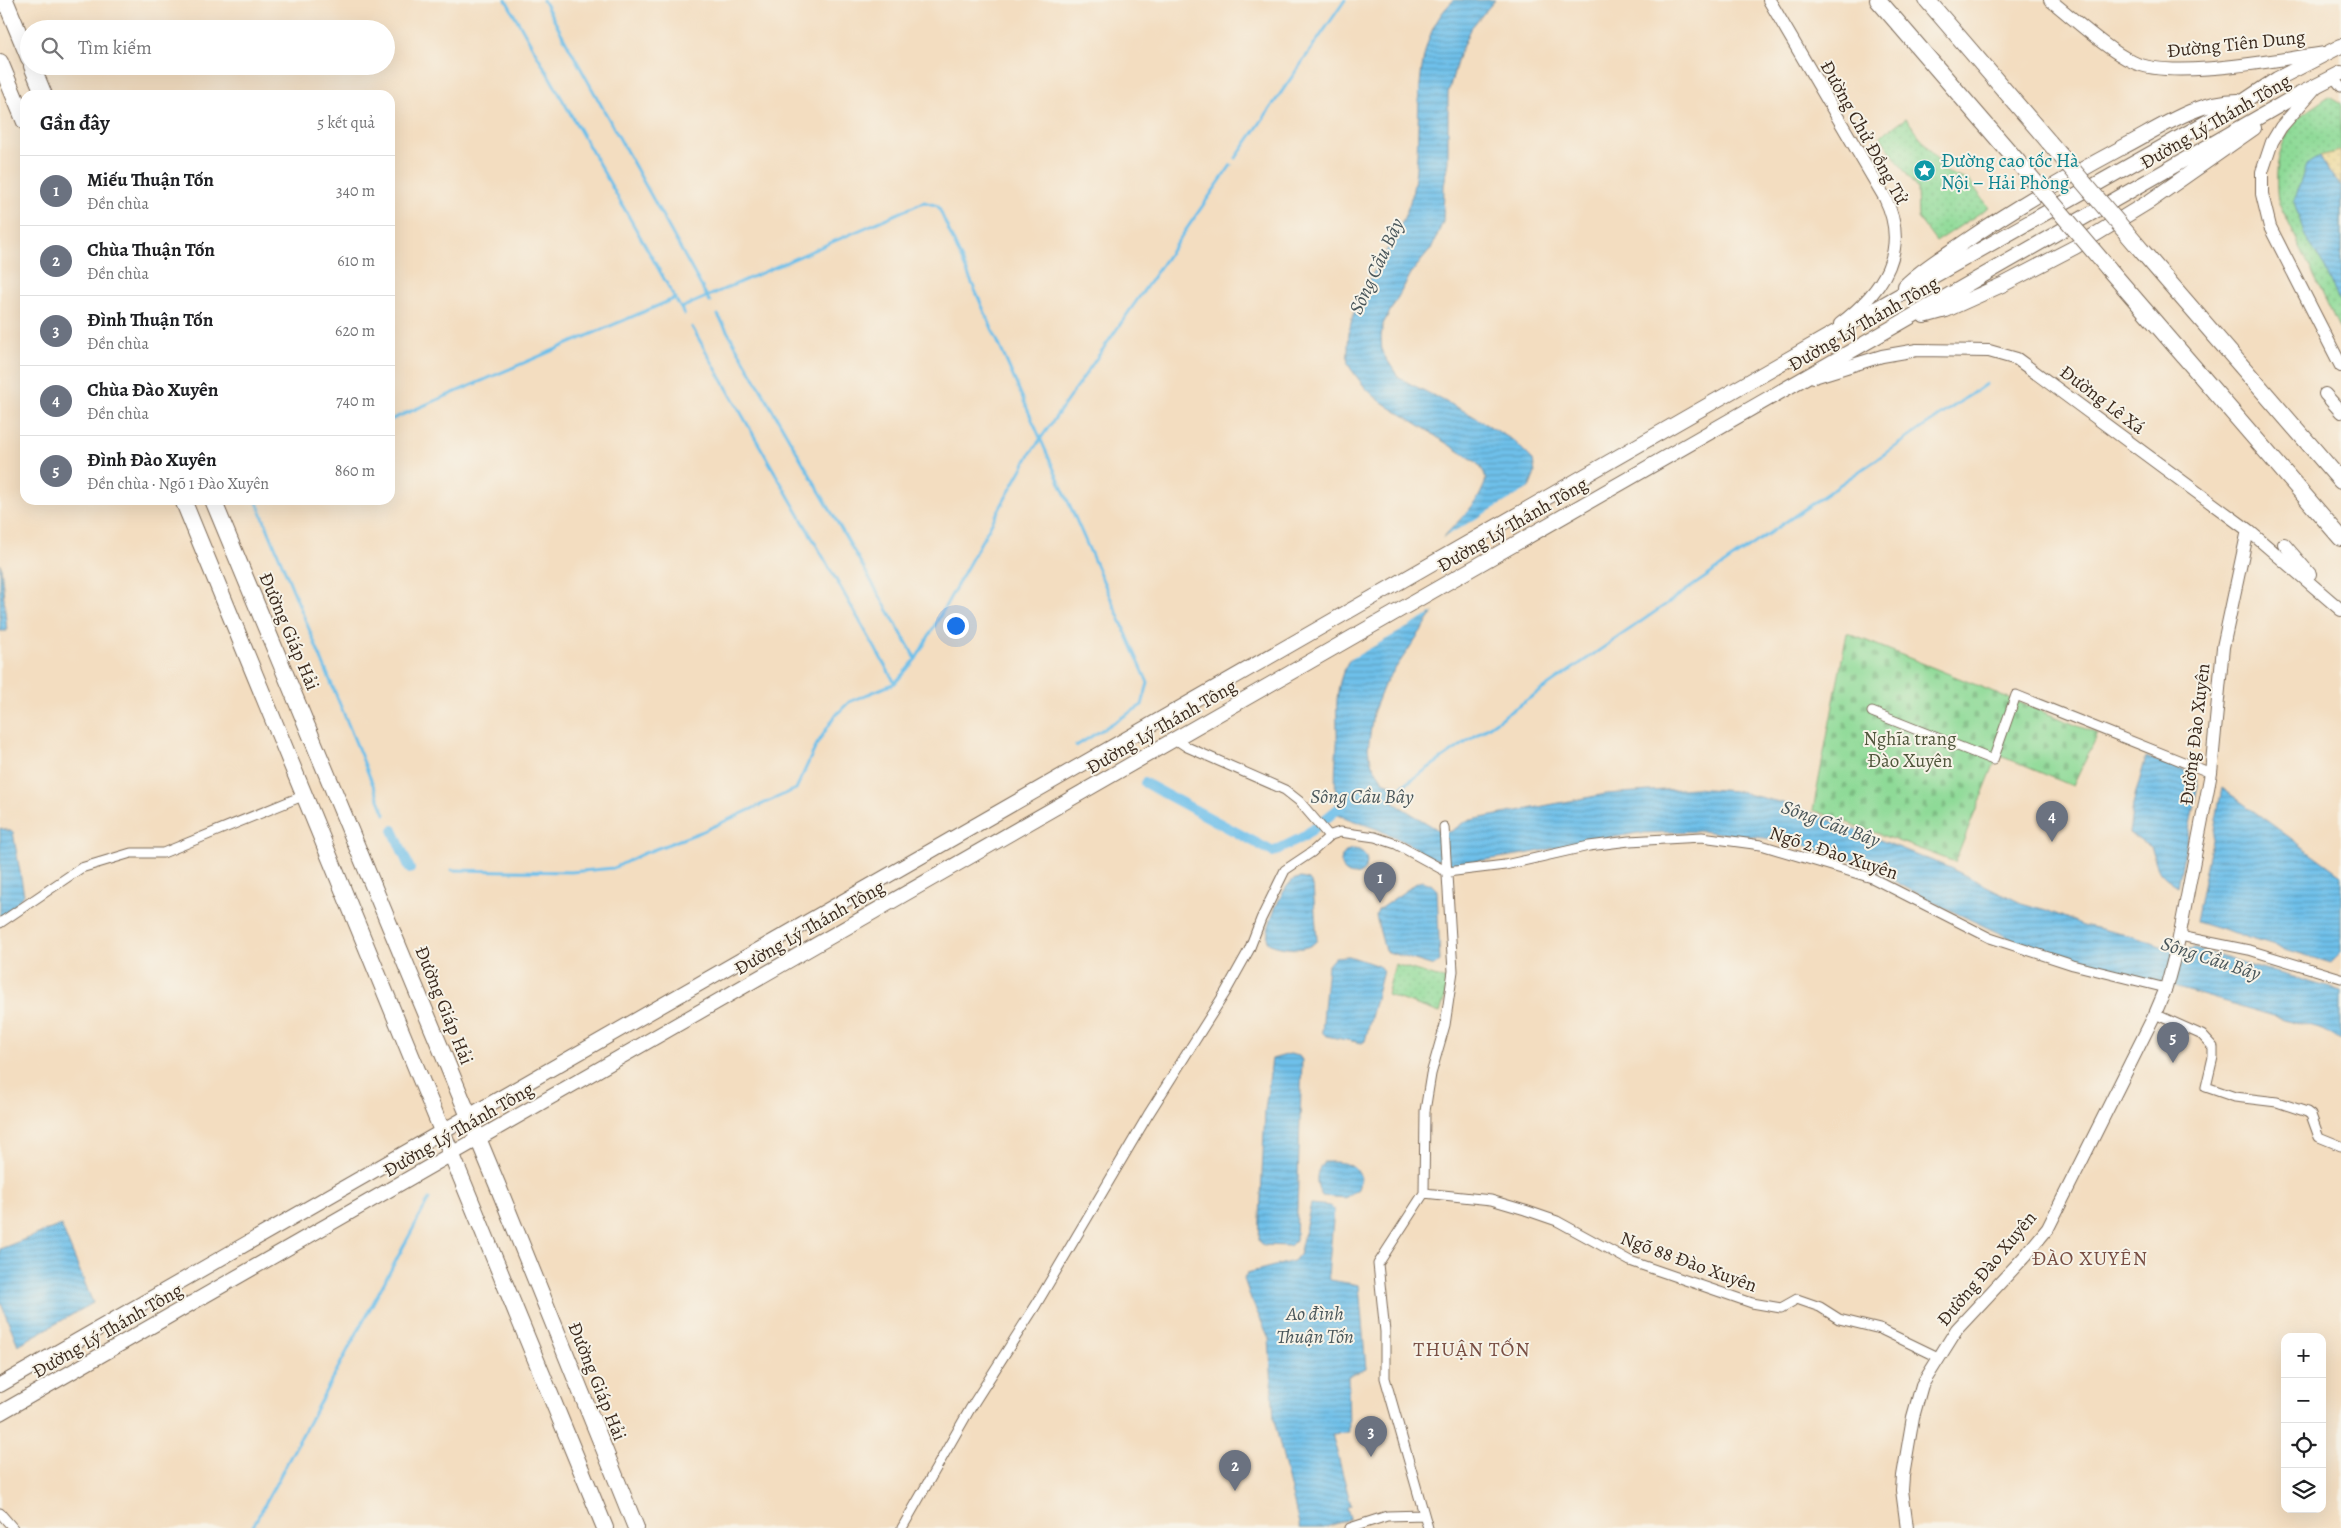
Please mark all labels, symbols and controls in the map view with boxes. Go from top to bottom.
search box [20,20,395,75]
street label: Đường Tiên Dung [2166,24,2307,64]
icon: search [38,34,66,62]
text: Tìm kiếm [78,35,152,61]
street label: Đường Chử Đồng Tử [1814,56,1915,210]
street label: Đường Lý Thánh Tông [2135,68,2296,176]
text: Gần đây [40,109,110,137]
text: 5 kết quả [317,112,375,134]
place label: Đường cao tốc Hà Nội – Hải Phòng [1941,148,2079,196]
place icon: Đường cao tốc Hà Nội – Hải Phòng [1913,159,1937,183]
text: Miếu Thuận Tốn [87,167,214,193]
text: 1 [53,180,59,202]
text: 340 m [336,180,375,202]
text: Đền chùa [87,193,149,215]
water label: Sông Cầu Bây [1342,213,1411,319]
text: Chùa Thuận Tốn [87,237,215,263]
text: 2 [52,250,60,272]
text: 610 m [337,250,375,272]
text: Đền chùa [87,263,149,285]
street label: Đường Lý Thánh Tông [1783,270,1944,378]
text: Đình Thuận Tốn [87,307,213,333]
text: 3 [53,320,59,342]
text: 620 m [335,320,375,342]
text: Đền chùa [87,333,149,355]
street label: Đường Lê Xá [2054,359,2151,441]
text: Chùa Đào Xuyên [87,377,218,403]
text: 4 [52,390,60,412]
text: 740 m [336,390,375,412]
text: Đền chùa [87,403,149,425]
text: Đình Đào Xuyên [87,447,217,473]
text: 5 [53,460,59,482]
text: 860 m [335,460,375,482]
street label: Đường Lý Thánh Tông [1432,471,1593,579]
text: Đền chùa · Ngõ 1 Đào Xuyên [87,473,269,495]
street label: Đường Giáp Hải [252,568,326,694]
your location [943,613,969,639]
street label: Đường Đào Xuyên [2173,662,2217,806]
street label: Đường Lý Thánh Tông [1081,673,1242,781]
park label: Nghĩa trang Đào Xuyên [1863,726,1957,774]
water label: Sông Cầu Bây [1310,783,1414,810]
water label: Sông Cầu Bây [1778,793,1884,854]
pin: 4 [2036,801,2068,842]
street label: Ngõ 2 Đào Xuyên [1766,820,1901,886]
pin: 1 [1364,862,1396,903]
street label: Đường Lý Thánh Tông [729,874,890,982]
water label: Sông Cầu Bây [2158,930,2264,987]
street label: Đường Giáp Hải [408,942,480,1069]
pin: 5 [2157,1022,2189,1063]
street label: Đường Lý Thánh Tông [378,1076,539,1184]
street label: Đường Đào Xuyên [1931,1206,2043,1332]
street label: Ngõ 88 Đào Xuyên [1617,1225,1760,1299]
district label: ĐÀO XUYÊN [2032,1245,2148,1272]
street label: Đường Lý Thánh Tông [27,1277,188,1385]
water label: Ao đình Thuận Tốn [1276,1300,1354,1350]
street label: Đường Giáp Hải [561,1318,633,1445]
map controls [2281,1333,2326,1513]
button: + [2281,1333,2326,1378]
district label: THUẬN TỐN [1413,1336,1531,1363]
button: − [2281,1378,2326,1423]
pin: 3 [1355,1416,1387,1457]
button: locate [2281,1423,2326,1468]
pin: 2 [1219,1450,1251,1491]
button: layers [2281,1468,2326,1513]

